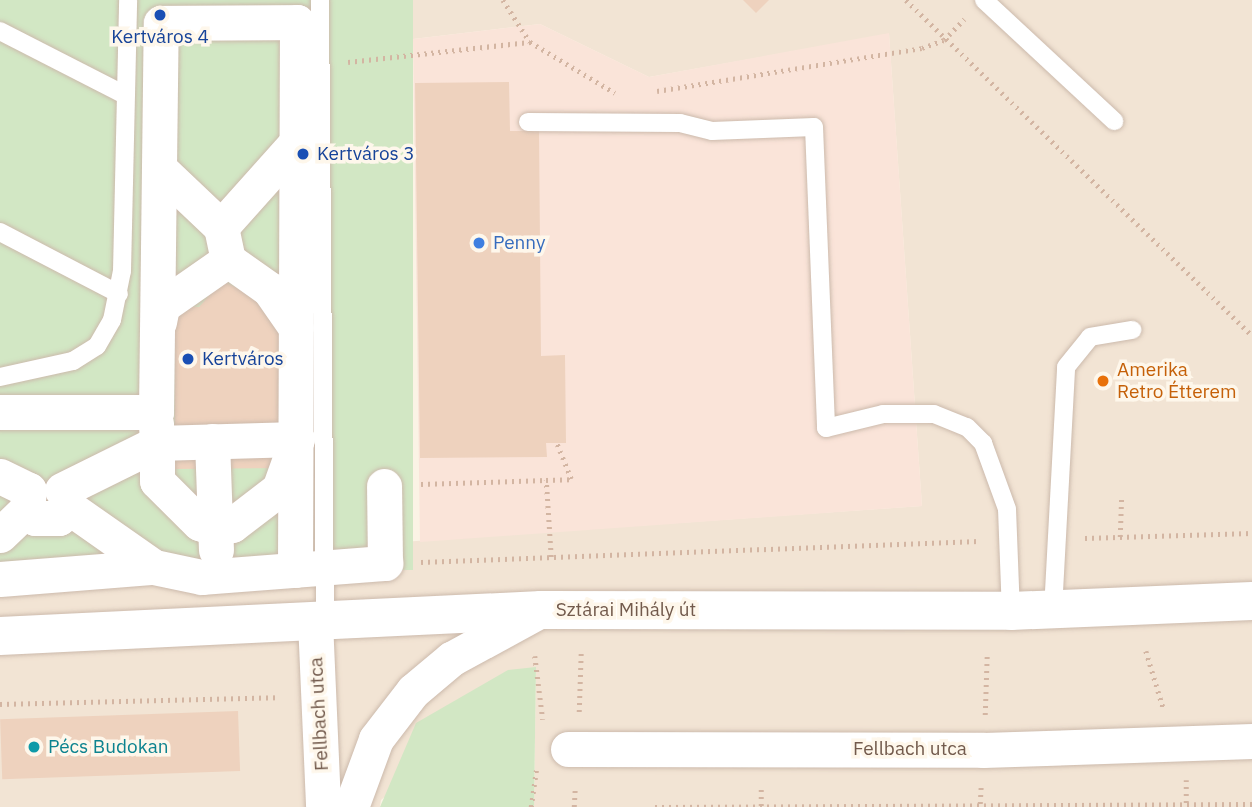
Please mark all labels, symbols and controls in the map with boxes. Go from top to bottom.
marker: Kertváros 4 [152,7,168,23]
place label: Kertváros 4 [111,26,209,48]
place label: Kertváros 3 [317,143,415,165]
marker: Kertváros 3 [295,146,311,162]
place label: Penny [493,232,545,254]
marker: Penny [471,235,487,251]
place label: Kertváros [202,348,284,370]
marker: Kertváros [180,351,196,367]
place label: Amerika Retro Étterem [1117,359,1236,403]
marker: Amerika Retro Étterem [1095,373,1111,389]
street label: Sztárai Mihály út [556,599,696,621]
street label: Fellbach utca [305,657,333,771]
place label: Pécs Budokan [48,736,169,758]
street label: Fellbach utca [853,738,967,760]
marker: Pécs Budokan [26,739,42,755]

